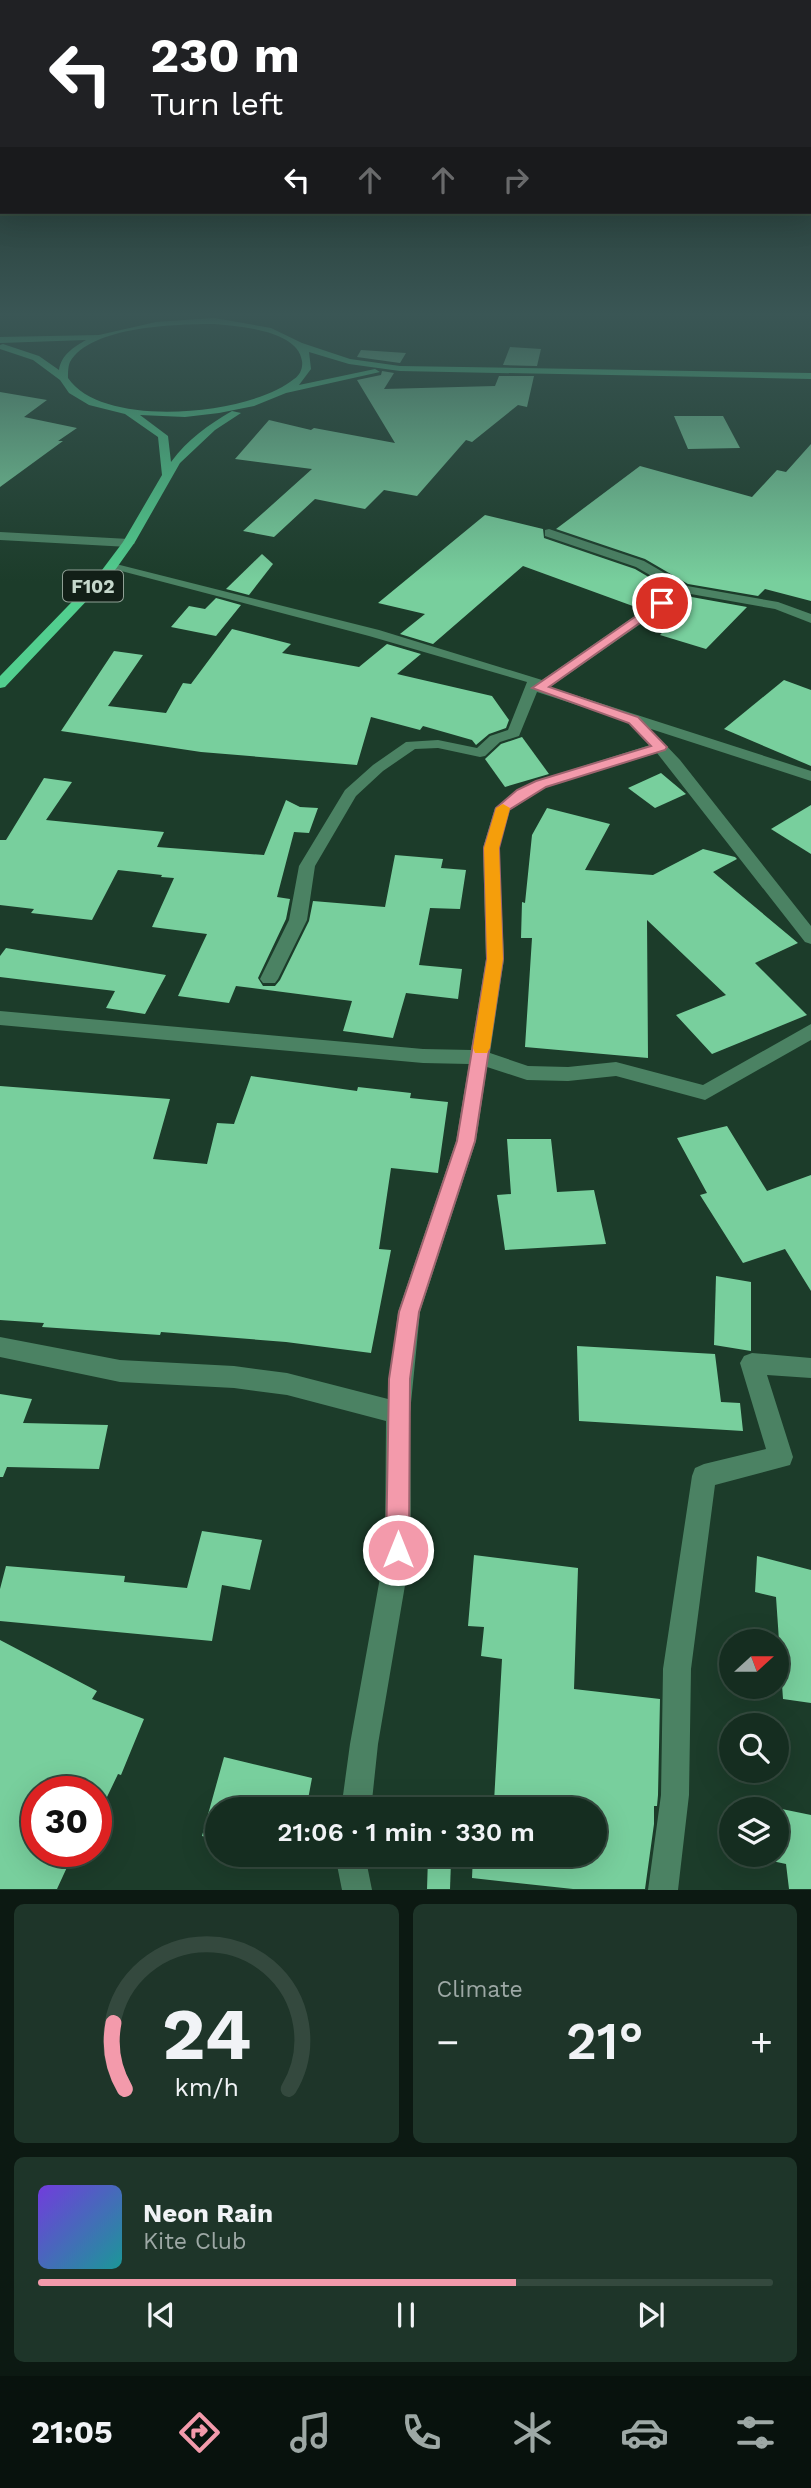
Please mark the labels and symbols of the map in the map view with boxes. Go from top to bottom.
road number: F102 [63,570,123,601]
pin [632,573,692,633]
position arrow [361,1513,435,1587]
north arrow [719,1629,789,1699]
speed limit sign: 30 [21,1776,112,1867]

